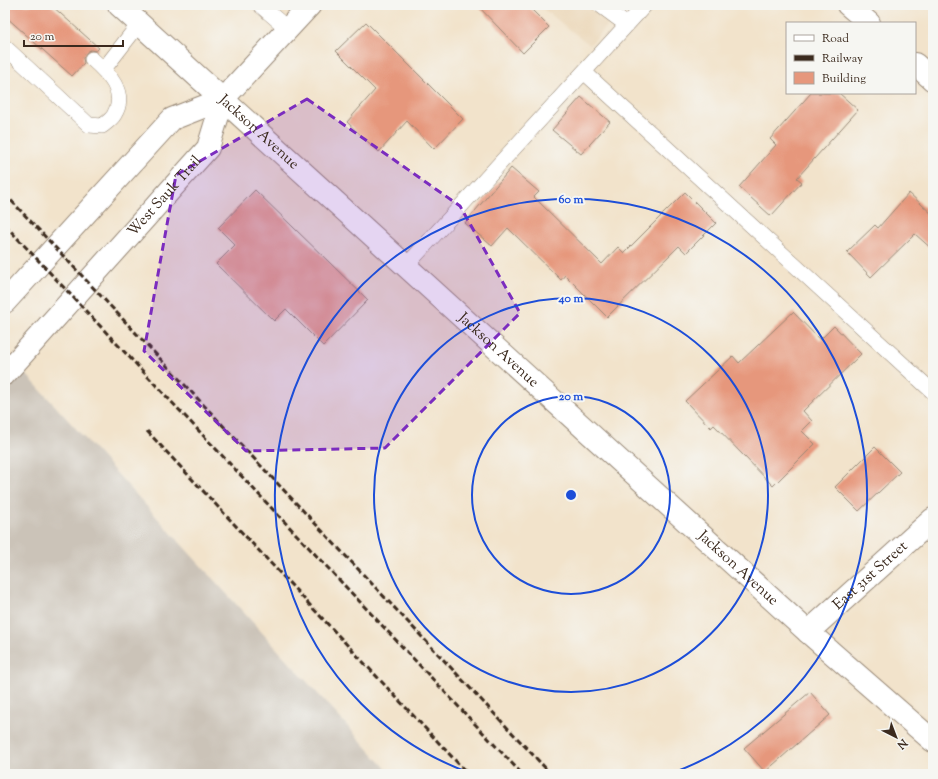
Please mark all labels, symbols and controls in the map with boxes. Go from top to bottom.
scale bar [24,22,123,48]
legend [786,22,916,94]
text: 20 m [30,28,55,46]
text: Road [822,30,849,48]
text: Railway [822,50,863,68]
text: Building [822,70,866,88]
street label: Jackson Avenue [213,89,304,174]
street label: West Sauk Trail [123,151,207,241]
text: 60 m [559,191,583,209]
text: 40 m [558,290,583,308]
street label: Jackson Avenue [453,307,543,392]
text: 20 m [559,388,583,406]
centre of rings [564,488,578,502]
street label: Jackson Avenue [692,525,783,611]
street label: East 31st Street [828,536,912,615]
north arrow [876,717,916,757]
text: N [893,734,911,753]

